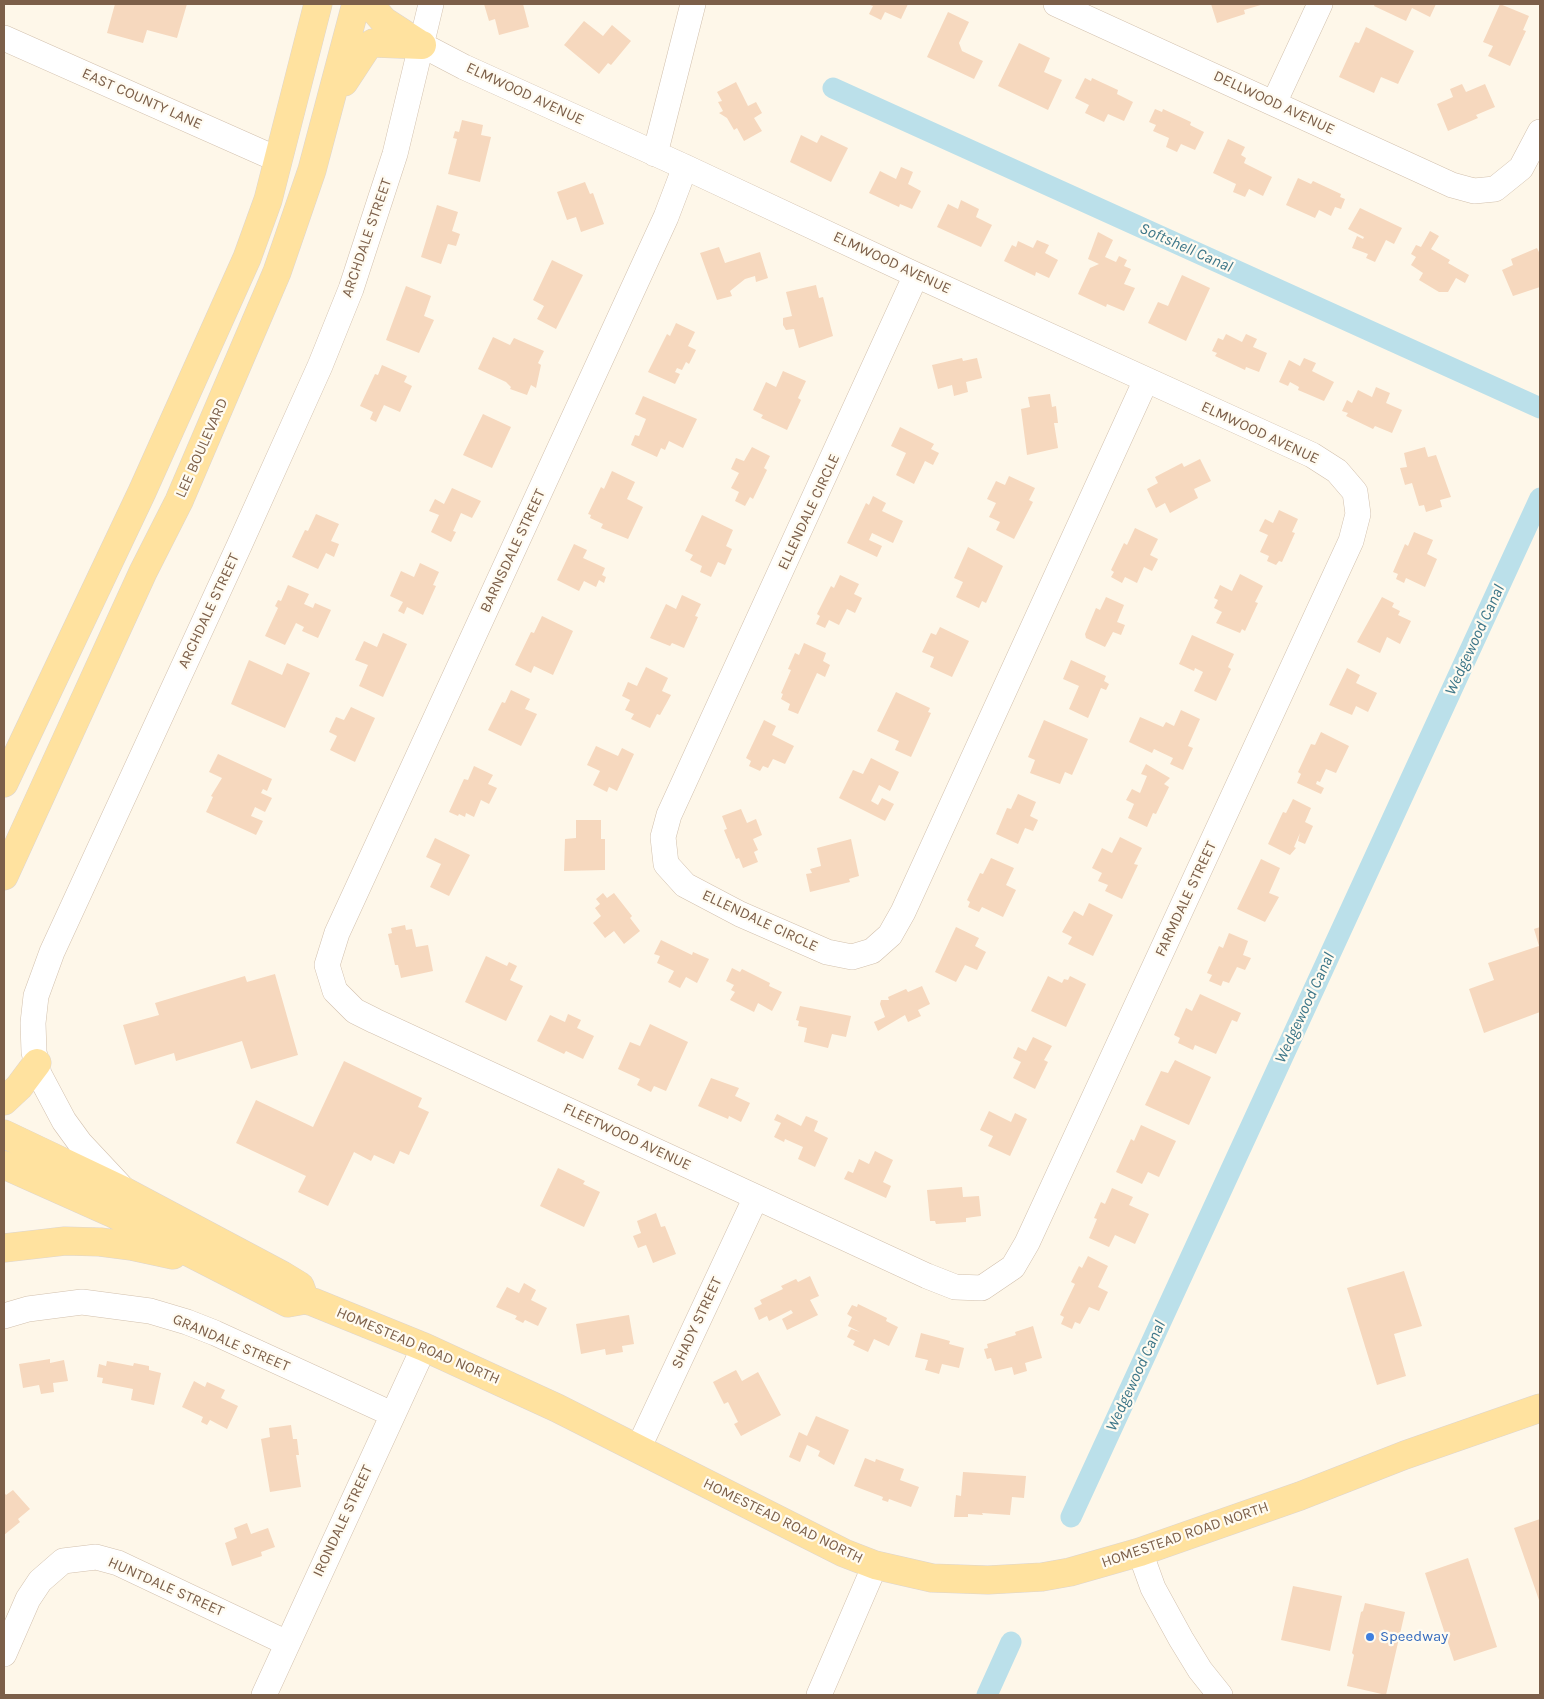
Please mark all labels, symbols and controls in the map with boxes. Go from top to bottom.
street label: ELMWOOD AVENUE [463,59,587,129]
street label: EAST COUNTY LANE [79,64,205,134]
street label: DELLWOOD AVENUE [1211,67,1337,139]
street label: ARCHDALE STREET [338,176,396,300]
water label: Softshell Canal [1137,219,1235,277]
street label: ELMWOOD AVENUE [830,228,954,298]
street label: LEE BOULEVARD [172,395,232,501]
street label: ELMWOOD AVENUE [1198,398,1322,468]
street label: ELLENDALE CIRCLE [774,451,844,573]
street label: BARNSDALE STREET [477,486,549,616]
street label: ARCHDALE STREET [174,551,244,671]
water label: Wedgewood Canal [1441,582,1509,698]
street label: FARMDALE STREET [1151,838,1221,960]
street label: ELLENDALE CIRCLE [699,886,821,956]
water label: Wedgewood Canal [1271,950,1339,1066]
street label: FLEETWOOD AVENUE [560,1099,694,1175]
street label: SHADY STREET [668,1274,726,1372]
street label: HOMESTEAD ROAD NORTH [334,1303,502,1389]
street label: GRANDALE STREET [170,1310,292,1376]
water label: Wedgewood Canal [1102,1318,1170,1434]
street label: IRONDALE STREET [309,1462,377,1580]
street label: HOMESTEAD ROAD NORTH [700,1474,866,1568]
street label: HOMESTEAD ROAD NORTH [1099,1498,1271,1572]
street label: HUNTDALE STREET [105,1553,227,1621]
place label: Speedway [1380,1628,1448,1646]
marker: Speedway [1364,1631,1376,1643]

